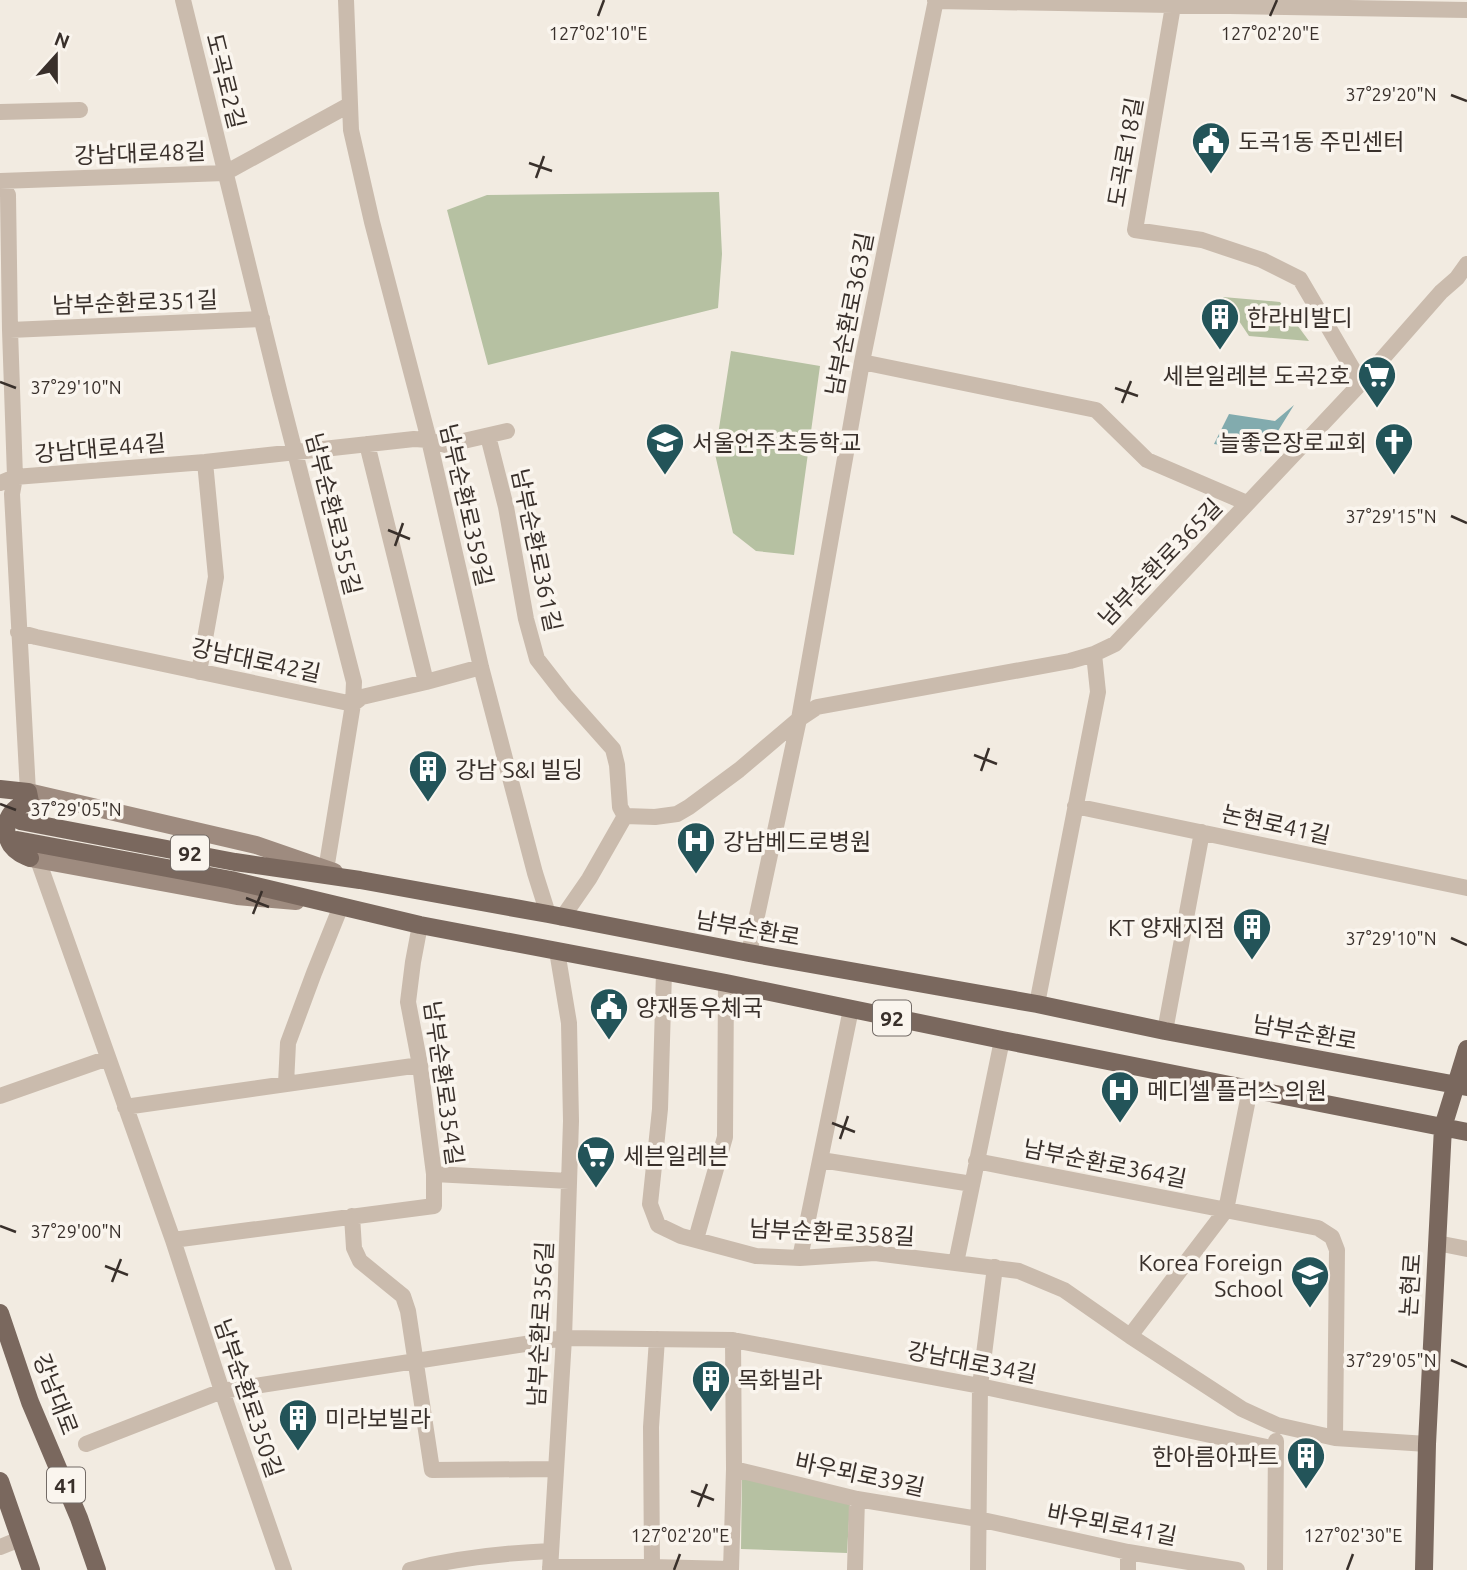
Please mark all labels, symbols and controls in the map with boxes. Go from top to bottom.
north arrow [21,21,91,91]
text: 127°02'10"E [549,23,647,43]
text: 127°02'20"E [1221,23,1319,43]
text: N [52,27,73,53]
street label: 도곡로2길 [202,31,250,131]
text: 37°29'20"N [1345,84,1437,104]
street label: 도곡로18길 [1103,95,1147,209]
public building icon: 도곡1동 주민센터 [1190,120,1232,175]
place label: 도곡1동 주민센터 [1238,129,1404,154]
street label: 강남대로48길 [74,138,206,168]
street label: 남부순환로363길 [821,230,877,398]
street label: 남부순환로351길 [52,287,218,317]
building icon: 한라비발디 [1199,296,1241,351]
place label: 한라비발디 [1247,305,1353,330]
supermarket icon: 세븐일레븐 도곡2호 [1356,354,1398,409]
place label: 세븐일레븐 도곡2호 [1162,363,1350,388]
text: 37°29'10"N [30,377,122,397]
street label: 남부순환로359길 [436,421,498,589]
school or university icon: 서울언주초등학교 [644,421,686,476]
church icon: 늘좋은장로교회 [1373,421,1415,476]
street label: 강남대로44길 [33,430,167,466]
street label: 남부순환로355길 [302,430,366,598]
place label: 서울언주초등학교 [692,430,861,455]
place label: 늘좋은장로교회 [1219,430,1367,455]
street label: 남부순환로361길 [508,466,566,634]
street label: 남부순환로365길 [1093,494,1227,630]
text: 37°29'15"N [1345,506,1437,526]
street label: 강남대로42길 [189,634,323,686]
building icon: 강남 S&I 빌딩 [407,748,449,803]
place label: 강남 S&I 빌딩 [455,757,583,782]
text: 37°29'05"N [30,799,122,819]
street label: 논현로41길 [1219,800,1333,848]
hospital icon: 강남베드로병원 [675,820,717,875]
place label: 강남베드로병원 [723,829,871,854]
road number: 92 [171,836,209,870]
building icon: KT 양재지점 [1231,906,1273,961]
street label: 남부순환로 [694,907,802,949]
place label: KT 양재지점 [1108,915,1225,940]
text: 37°29'10"N [1345,928,1437,948]
public building icon: 양재동우체국 [588,986,630,1041]
place label: 양재동우체국 [636,995,763,1020]
street label: 남부순환로354길 [420,999,468,1167]
road number: 92 [873,1000,911,1036]
street label: 남부순환로 [1251,1011,1359,1053]
hospital icon: 메디셀 플러스 의원 [1099,1069,1141,1124]
place label: 메디셀 플러스 의원 [1147,1078,1327,1103]
supermarket icon: 세븐일레븐 [575,1134,617,1189]
street label: 남부순환로364길 [1021,1135,1189,1191]
place label: 세븐일레븐 [623,1143,729,1168]
street label: 남부순환로358길 [749,1215,915,1249]
text: 37°29'00"N [30,1221,122,1241]
street label: 남부순환로356길 [523,1241,557,1407]
place label: Korea Foreign School [1138,1250,1283,1301]
street label: 논현로 [1395,1252,1425,1318]
school or university icon: Korea Foreign School [1289,1254,1331,1309]
street label: 남부순환로350길 [210,1316,288,1480]
street label: 강남대로34길 [905,1337,1039,1387]
street label: 강남대로 [29,1350,83,1438]
text: 37°29'05"N [1345,1350,1437,1370]
building icon: 목화빌라 [690,1358,732,1413]
place label: 목화빌라 [738,1367,823,1392]
building icon: 미라보빌라 [277,1397,319,1452]
place label: 미라보빌라 [325,1406,431,1431]
building icon: 한아름아파트 [1285,1435,1327,1490]
place label: 한아름아파트 [1152,1444,1279,1469]
street label: 바우뫼로39길 [793,1448,927,1500]
road number: 41 [47,1468,85,1502]
street label: 바우뫼로41길 [1045,1499,1179,1549]
text: 127°02'20"E [631,1525,729,1545]
text: 127°02'30"E [1304,1525,1402,1545]

